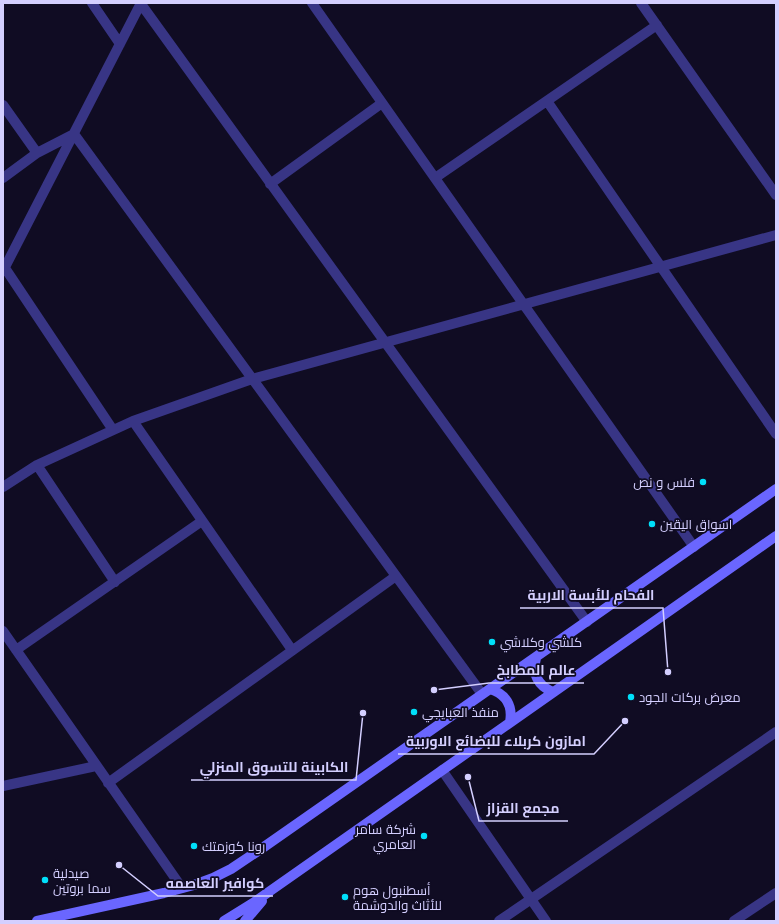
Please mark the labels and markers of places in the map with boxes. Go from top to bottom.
place label: فلس و نص [633,475,695,490]
marker: فلس و نص [698,477,708,487]
place label: اسواق اليقين [660,517,732,532]
marker: اسواق اليقين [647,519,657,529]
callout: الفحام للأبسة الاربية [520,582,663,608]
place label: كلشي وكلاشي [500,635,582,653]
marker: كلشي وكلاشي [487,637,497,647]
callout: عالم المطابخ [489,657,584,683]
place label: معرض بركات الجود [639,690,741,705]
marker: معرض بركات الجود [626,692,636,702]
place label: منفذ العبايجي [422,705,499,723]
marker: منفذ العبايجي [409,707,419,717]
callout: امازون كربلاء للبضائع الاوربية [398,728,594,754]
callout: الكابينة للتسوق المنزلي [191,754,356,780]
callout: مجمع القزاز [479,795,568,821]
place label: شركة سامر العامري [354,822,416,855]
marker: شركة سامر العامري [419,831,429,841]
place label: رونا كوزمتك [202,839,265,854]
marker: رونا كوزمتك [189,841,199,851]
place label: صيدلية سما بروتين [53,866,111,896]
callout: كوافير العاصمه [158,870,273,896]
marker: صيدلية سما بروتين [40,875,50,885]
place label: أسطنبول هوم للأثاث والدوشمة [353,882,442,913]
marker: أسطنبول هوم للأثاث والدوشمة [340,892,350,902]

